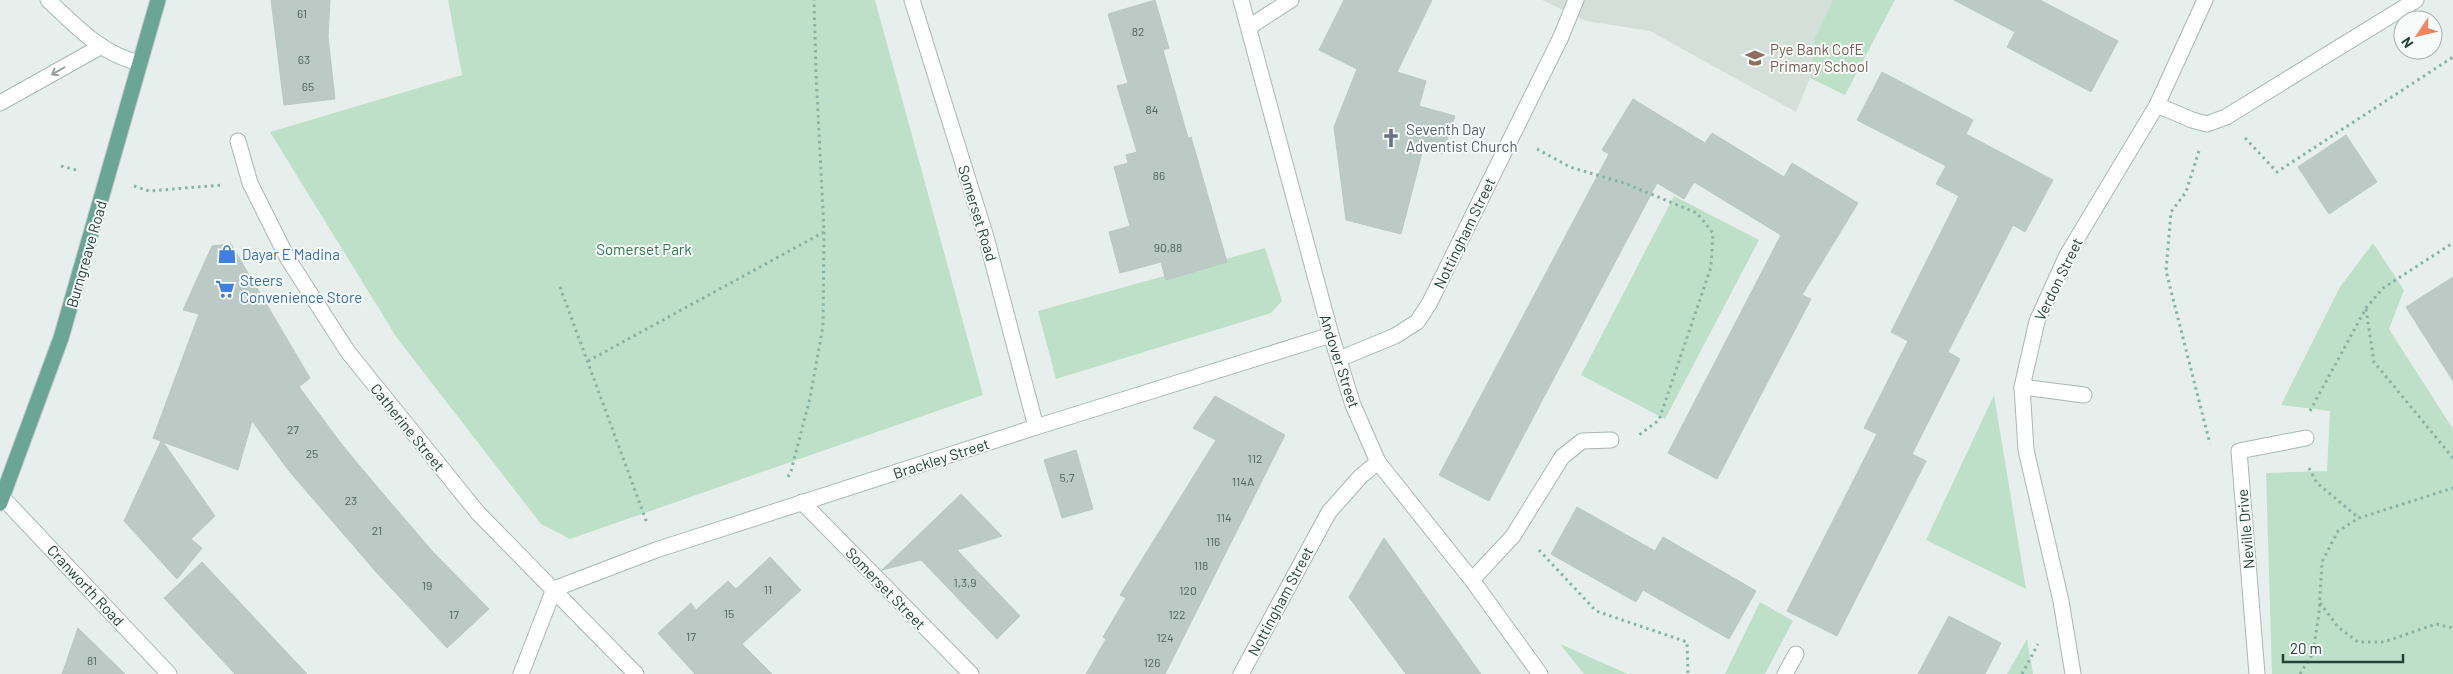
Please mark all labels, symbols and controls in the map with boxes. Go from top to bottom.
house number: 61 [297,6,307,20]
north arrow [2393,10,2443,60]
house number: 82 [1132,24,1144,38]
text: N [2397,34,2417,51]
place label: Pye Bank CofE Primary School [1770,40,1868,75]
school or university icon: Pye Bank CofE Primary School [1744,47,1766,69]
house number: 63 [298,52,310,66]
one-way arrow [51,67,65,77]
house number: 65 [302,79,314,93]
house number: 84 [1146,102,1158,116]
place label: Seventh Day Adventist Church [1406,120,1518,155]
church icon: Seventh Day Adventist Church [1380,127,1402,149]
street label: Somerset Road [955,163,1001,263]
house number: 86 [1153,168,1165,182]
street label: Nottingham Street [1429,175,1499,291]
street label: Burngreave Road [62,198,110,310]
street label: Verdon Street [2030,235,2086,323]
park label: Somerset Park [596,240,692,258]
house number: 90,88 [1154,240,1182,254]
shop icon: Dayar E Madina [216,243,238,265]
place label: Dayar E Madina [242,245,340,263]
place label: Steers Convenience Store [240,271,362,306]
supermarket icon: Steers Convenience Store [214,278,236,300]
street label: Andover Street [1316,312,1364,410]
street label: Catherine Street [367,380,449,474]
house number: 27 [287,422,299,436]
street label: Brackley Street [891,434,991,482]
house number: 25 [306,446,318,460]
house number: 112 [1248,451,1262,465]
house number: 5,7 [1059,470,1075,484]
house number: 114A [1232,474,1254,488]
street label: Neville Drive [2233,488,2257,570]
house number: 23 [345,493,357,507]
house number: 114 [1216,510,1232,524]
house number: 21 [372,523,382,537]
house number: 116 [1206,534,1220,548]
street label: Cranworth Road [44,541,128,629]
street label: Somerset Street [842,543,930,633]
street label: Nottingham Street [1244,543,1316,659]
house number: 118 [1194,558,1208,572]
house number: 1,3,9 [954,575,976,589]
house number: 19 [422,578,432,592]
house number: 11 [764,582,772,596]
house number: 120 [1179,583,1197,597]
house number: 15 [724,606,734,620]
house number: 17 [449,607,459,621]
house number: 122 [1168,607,1186,621]
house number: 17 [686,629,696,643]
house number: 124 [1156,630,1174,644]
scale bar [2283,632,2403,664]
text: 20 m [2290,639,2322,657]
house number: 81 [87,653,97,667]
house number: 126 [1144,655,1160,669]

